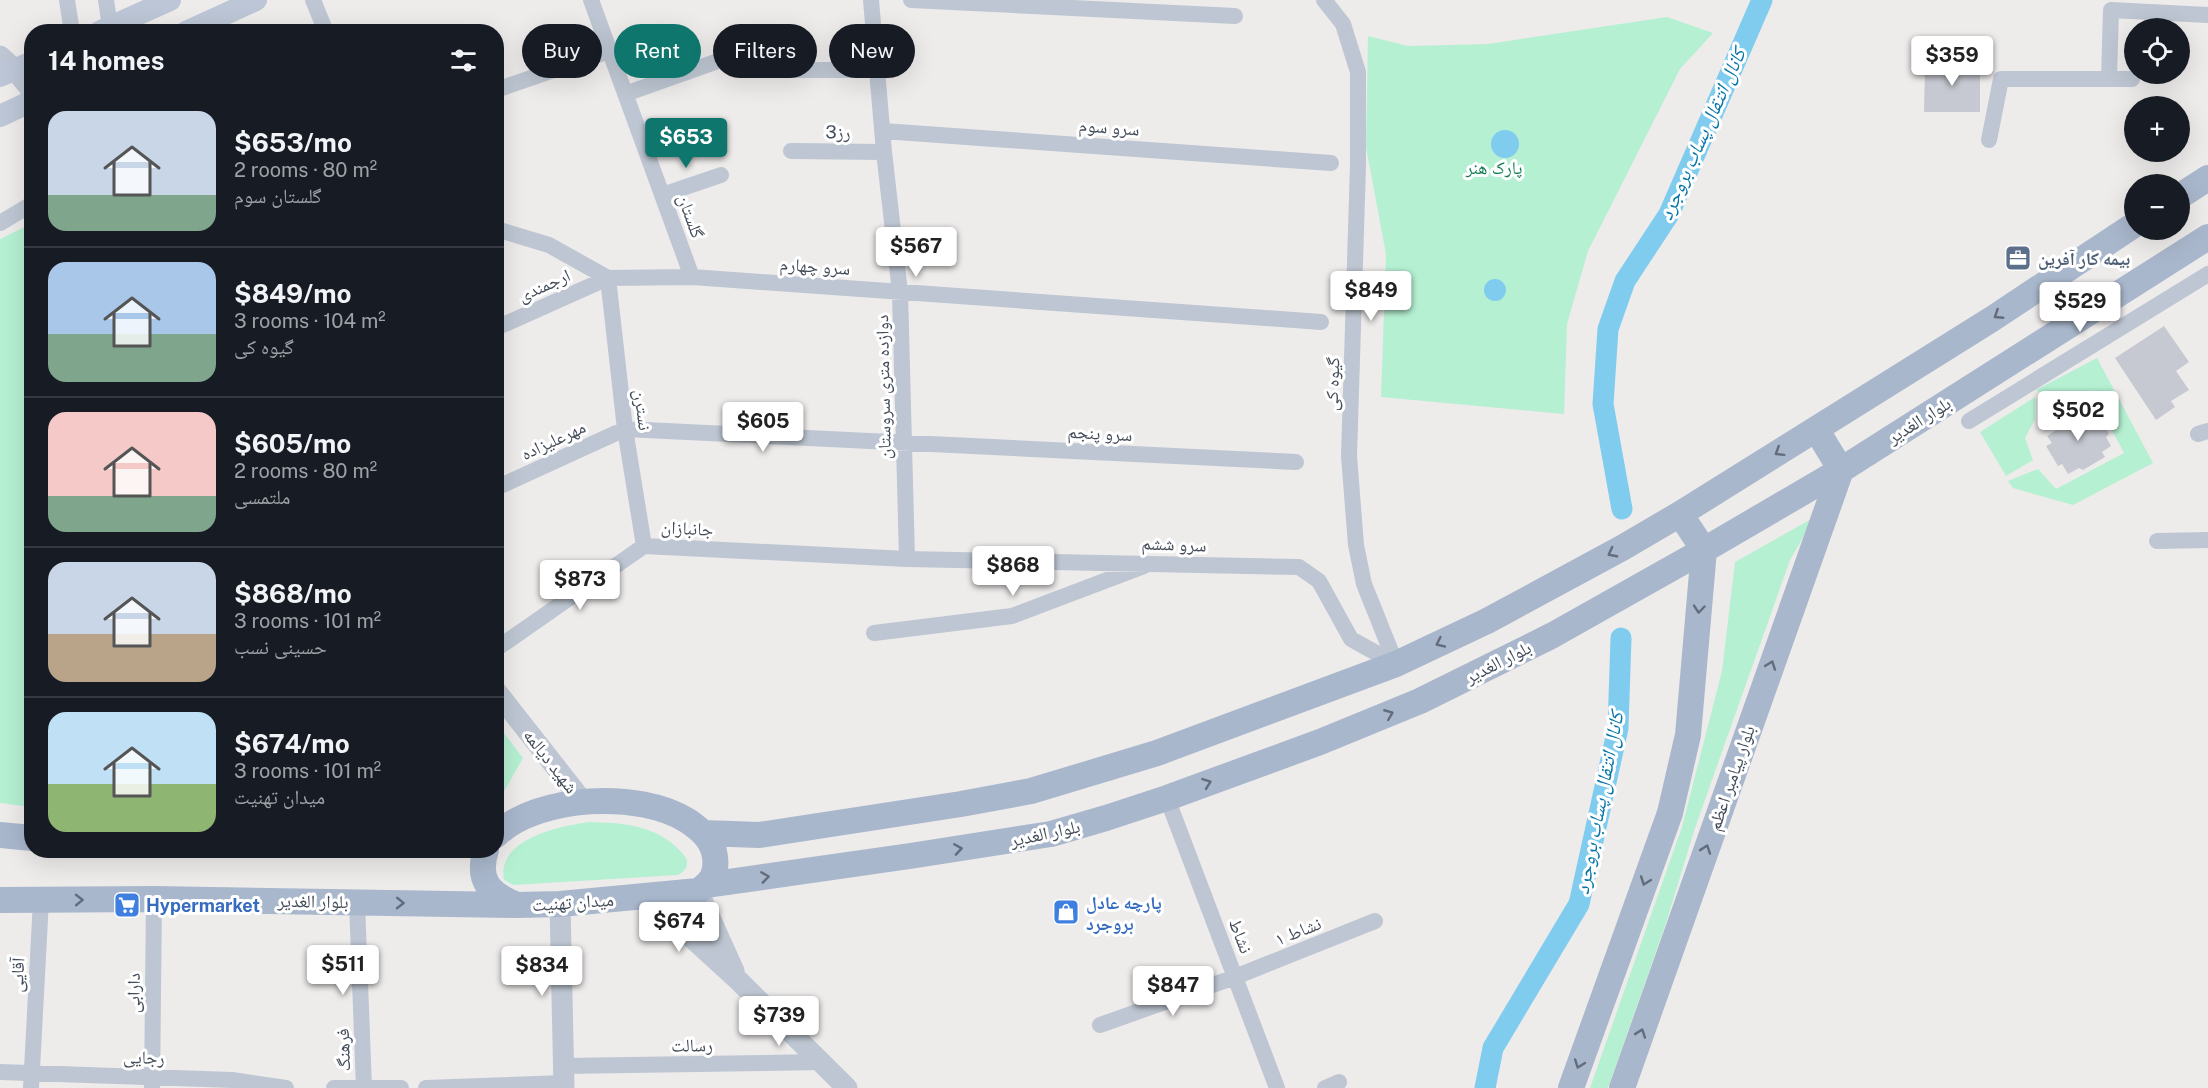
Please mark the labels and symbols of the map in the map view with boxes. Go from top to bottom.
pin: $359 [1916,36,1988,87]
water label: کانال انتقال پساب بروجرد [1653,41,1753,224]
street label: سرو سوم [1078,114,1140,142]
pin: $653 [650,118,722,169]
street label: رز3 [825,121,851,143]
park label: پارک هنر [1465,157,1522,179]
street label: گلستان [672,191,709,242]
pin: $567 [880,227,952,278]
office icon: بیمه کار آفرین [2003,243,2033,273]
place label: بیمه کار آفرین [2038,248,2130,270]
street label: سرو چهارم [779,253,851,281]
street label: ارجمندی [515,264,574,307]
pin: $849 [1335,271,1407,322]
pin: $529 [2044,282,2116,333]
one-way arrow [1994,308,2005,319]
street label: دوازده متری سروستان [871,314,896,460]
street label: گیوه کی [1321,356,1344,411]
street label: نسترن [629,388,656,432]
pin: $502 [2042,391,2114,442]
street label: بلوار الغدیر [1883,392,1955,449]
pin: $605 [727,402,799,453]
street label: مهرعلیزاده [517,416,589,464]
street label: سرو پنجم [1067,421,1133,447]
one-way arrow [1775,445,1786,456]
street label: جانبازان [660,516,714,541]
street label: سرو ششم [1141,532,1207,558]
pin: $868 [977,546,1049,597]
one-way arrow [1608,546,1619,557]
pin: $873 [544,560,616,611]
one-way arrow [1692,604,1705,613]
one-way arrow [1435,636,1446,648]
street label: بلوار الغدیر [1461,637,1535,688]
one-way arrow [1763,660,1776,671]
water label: کانال انتقال پساب بروجرد [1570,706,1630,896]
one-way arrow [1383,709,1394,721]
street label: بلوار پیامبر اعظم [1703,723,1761,834]
street label: شهید دیالمه [519,725,583,797]
one-way arrow [1201,778,1212,791]
street label: بلوار الغدیر [1007,815,1082,851]
one-way arrow [953,843,963,855]
one-way arrow [1698,844,1711,855]
one-way arrow [761,871,770,883]
one-way arrow [1640,875,1653,886]
street label: میدان تهنیت [531,889,615,916]
supermarket icon: Hypermarket [112,890,142,920]
street label: بلوار الغدیر [276,890,349,913]
place label: پارچه عادل بروجرد [1086,892,1162,934]
one-way arrow [75,894,84,906]
place label: Hypermarket [146,895,260,916]
one-way arrow [396,897,405,909]
shop icon: پارچه عادل بروجرد [1051,897,1081,927]
pin: $674 [643,902,715,953]
street label: نشاط ۱ [1272,912,1324,950]
street label: نشاط [1225,916,1257,956]
pin: $511 [307,945,379,996]
pin: $834 [506,946,578,997]
street label: آقایی [6,957,29,993]
pin: $847 [1137,966,1209,1017]
street label: دارابی [122,973,145,1013]
pin: $739 [743,996,815,1047]
street label: فرهنگ [332,1028,354,1072]
one-way arrow [1634,1028,1647,1039]
street label: رسالت [671,1034,713,1056]
street label: رجایی [123,1046,165,1069]
one-way arrow [1574,1059,1587,1069]

